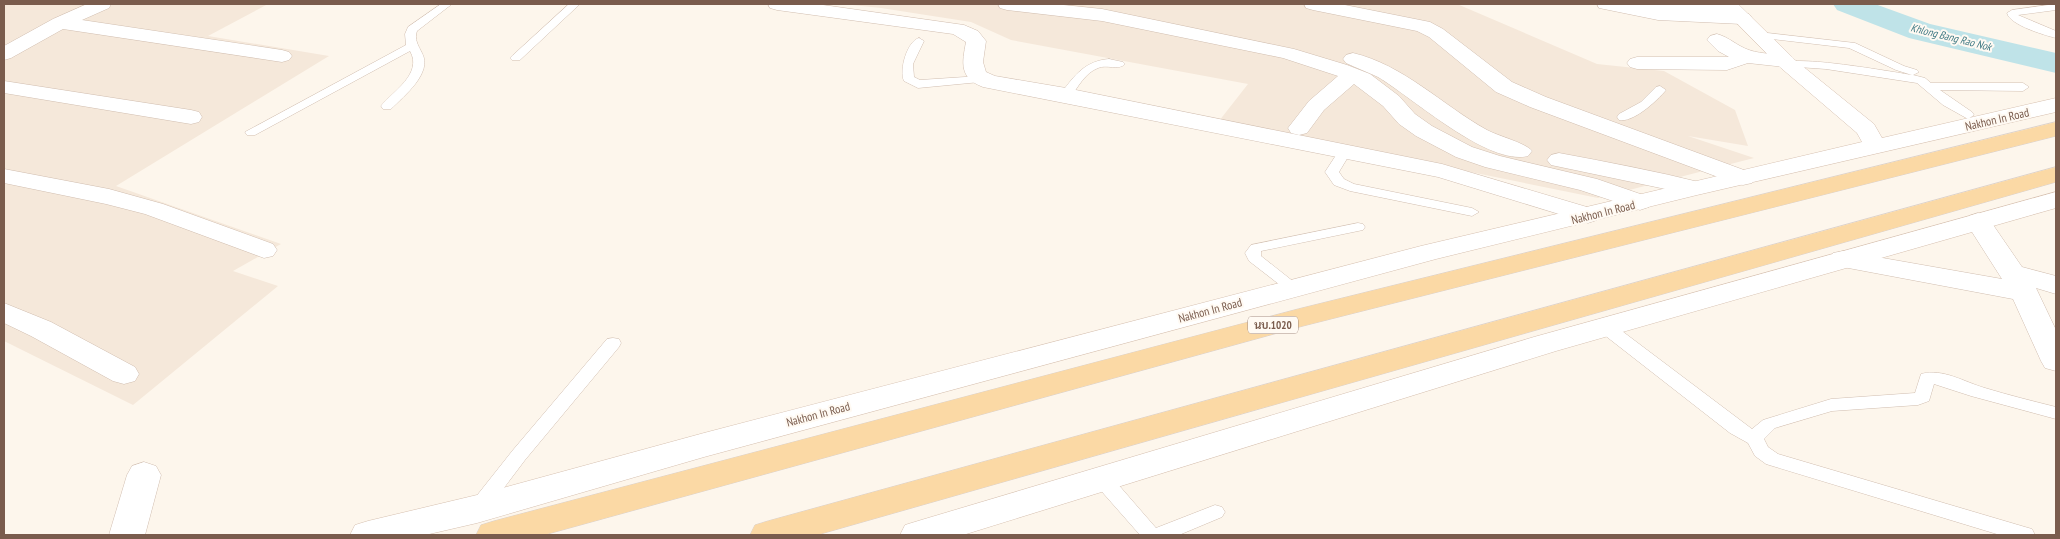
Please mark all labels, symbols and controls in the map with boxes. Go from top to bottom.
water label: Khlong Bang Rao Nok [1909,20,1994,54]
street label: Nakhon In Road [1964,104,2030,134]
street label: Nakhon In Road [1570,197,1636,227]
street label: Nakhon In Road [1177,294,1243,326]
road number: นบ.1020 [1248,316,1298,334]
street label: Nakhon In Road [785,398,851,430]

